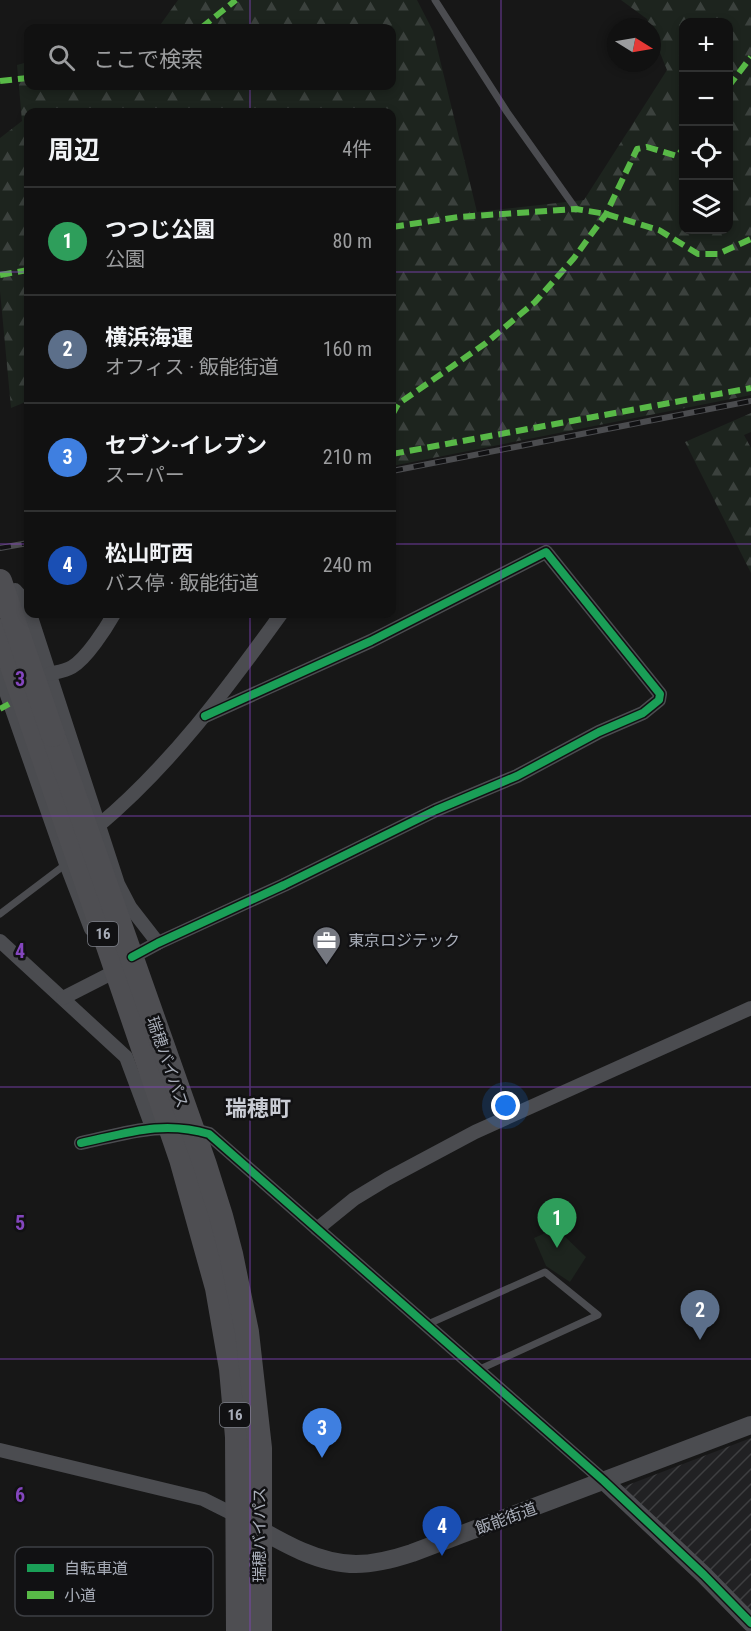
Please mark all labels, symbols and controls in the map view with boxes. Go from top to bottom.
north arrow [607,18,661,72]
map controls [679,18,733,234]
button: + [679,18,733,72]
search box [24,24,396,90]
icon: search [45,41,78,74]
text: ここで検索 [93,47,203,72]
button: − [679,72,733,126]
button: locate [679,126,733,180]
text: 周辺 [48,135,100,165]
text: 4件 [342,137,372,161]
button: layers [679,180,733,234]
text: つつじ公園 [105,217,215,242]
text: 1 [62,229,73,253]
text: 80 m [333,229,372,253]
text: 公園 [105,247,145,271]
text: 横浜海運 [105,325,193,350]
text: 2 [62,337,73,361]
text: 160 m [323,337,372,361]
text: オフィス · 飯能街道 [105,355,279,379]
text: セブン-イレブン [105,433,267,458]
text: 3 [62,445,73,469]
text: 210 m [323,445,372,469]
text: スーパー [105,463,185,487]
text: 松山町西 [105,541,193,566]
text: 4 [62,553,73,577]
text: 240 m [323,553,372,577]
text: バス停 · 飯能街道 [105,571,259,595]
text: 3 [15,667,25,691]
road number: 16 [88,922,118,946]
office icon: 東京ロジテック [311,924,343,966]
place label: 東京ロジテック [348,931,460,950]
text: 4 [15,939,25,963]
street label: 瑞穂バイパス [143,1014,192,1110]
your location [491,1091,520,1120]
district label: 瑞穂町 [225,1096,291,1121]
pin: 1 [538,1198,576,1248]
text: 5 [15,1211,25,1235]
pin: 2 [680,1290,720,1340]
road number: 16 [220,1403,250,1427]
pin: 3 [302,1408,342,1458]
text: 6 [15,1483,25,1507]
street label: 瑞穂バイパス [250,1487,269,1583]
street label: 飯能街道 [473,1499,539,1538]
pin: 4 [422,1506,462,1556]
legend [15,1547,213,1616]
text: 自転車道 [64,1559,128,1578]
text: 小道 [64,1586,96,1605]

